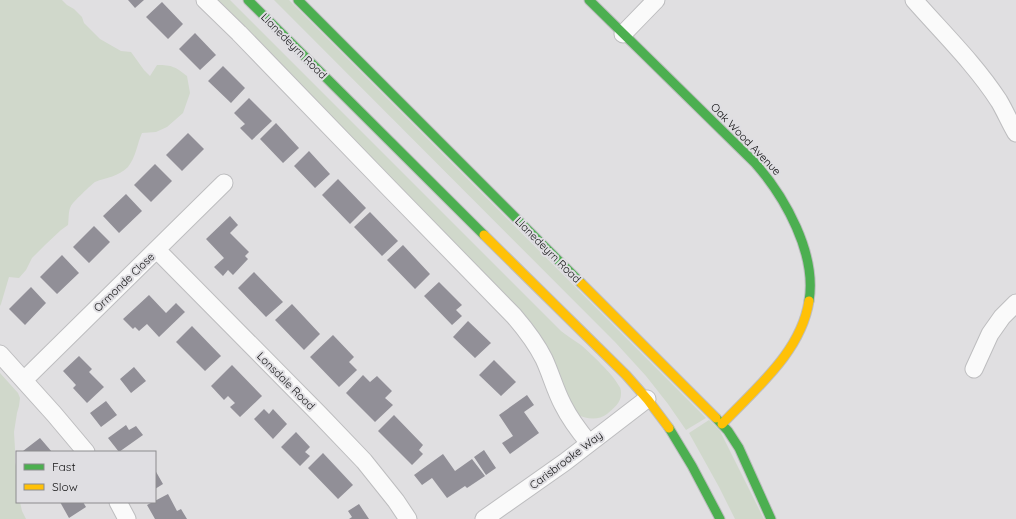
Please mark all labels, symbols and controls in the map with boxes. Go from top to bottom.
street label: Llanedeyrn Road [258,10,330,82]
street label: Oak Wood Avenue [708,100,784,178]
street label: Llanedeyrn Road [512,214,584,286]
street label: Ormonde Close [91,249,157,315]
street label: Lonsdale Road [254,349,318,413]
street label: Carisbrooke Way [527,428,605,492]
legend [16,451,156,503]
text: Fast [52,459,76,474]
text: Slow [52,479,78,494]

